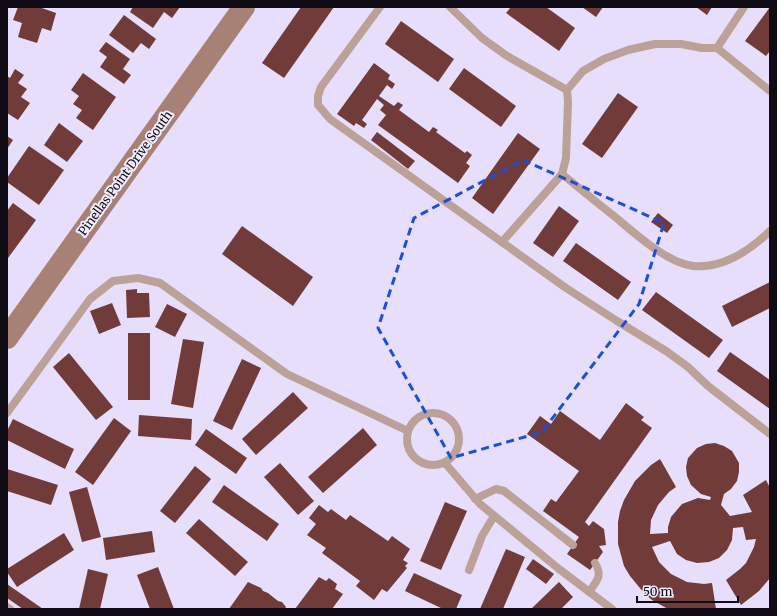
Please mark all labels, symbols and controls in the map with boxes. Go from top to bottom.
street label: Pinellas Point Drive South [75,108,175,238]
scale bar [637,578,738,604]
text: 50 m [643,584,672,599]

